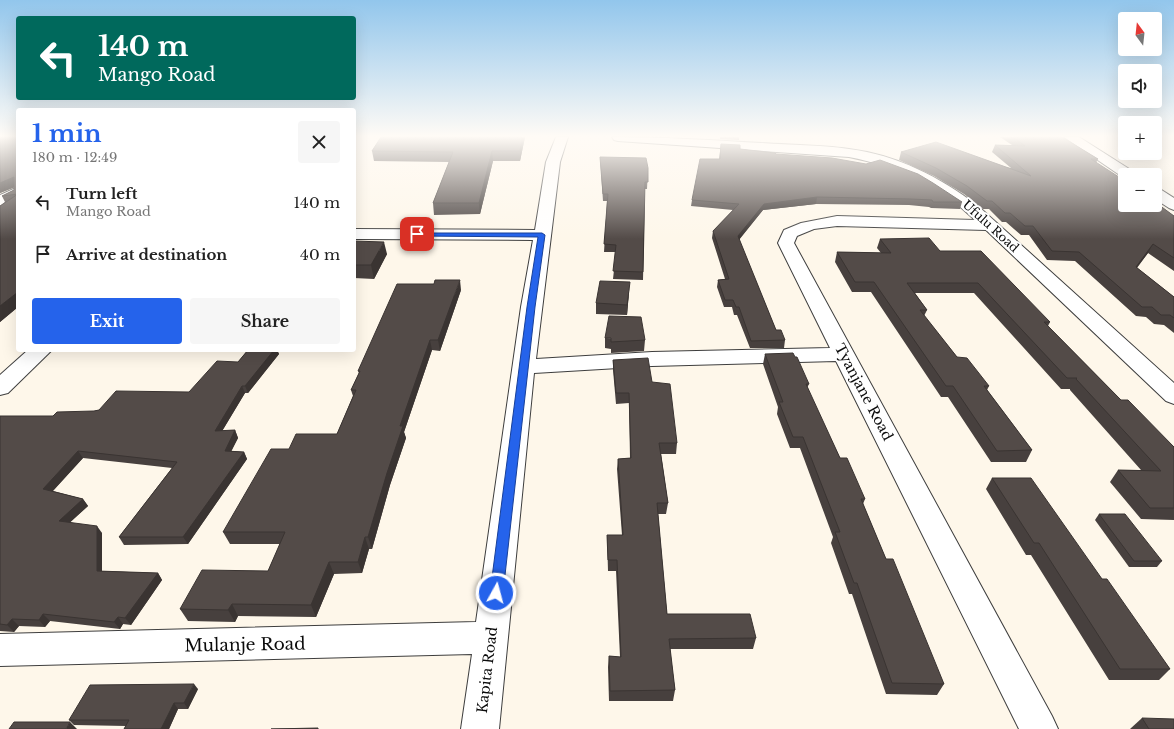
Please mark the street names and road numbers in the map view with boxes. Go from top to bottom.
street label: Ufulu Road [960,197,1022,255]
street label: Tyanjane Road [831,340,897,444]
street label: Kapita Road [473,625,501,714]
street label: Mulanje Road [184,633,306,657]

